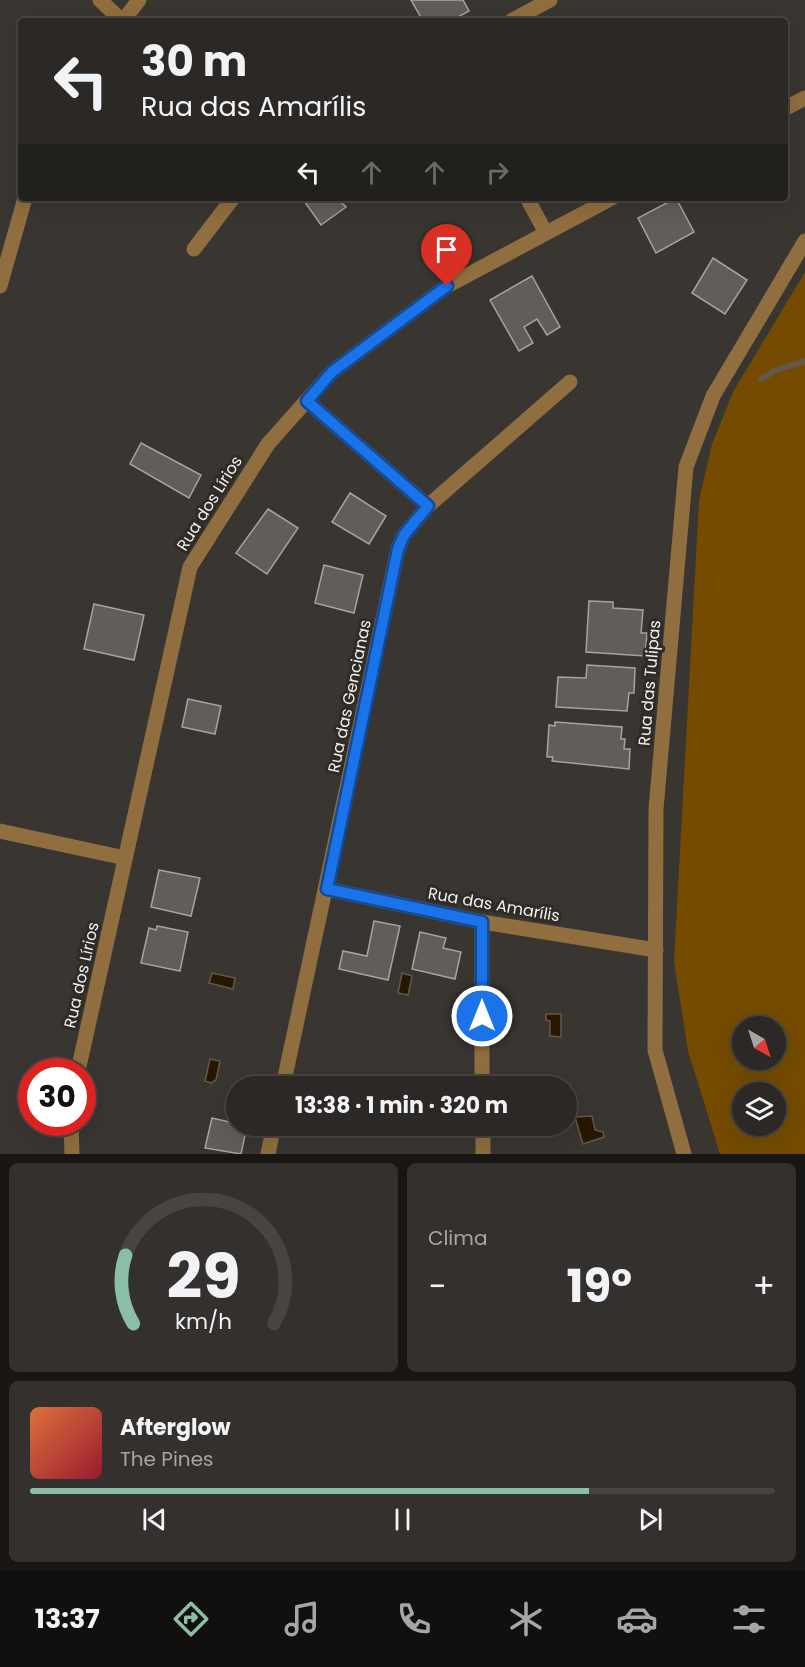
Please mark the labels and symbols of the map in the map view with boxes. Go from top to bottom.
pin [421,224,472,286]
street label: Rua dos Lírios [171,451,248,555]
street label: Rua das Gencianas [322,618,377,775]
street label: Rua das Tulipas [633,619,666,747]
street label: Rua das Amarílis [426,882,562,927]
street label: Rua dos Lírios [58,920,105,1030]
position arrow [450,984,514,1048]
north arrow [732,1016,786,1070]
speed limit sign: 30 [18,1058,96,1136]

